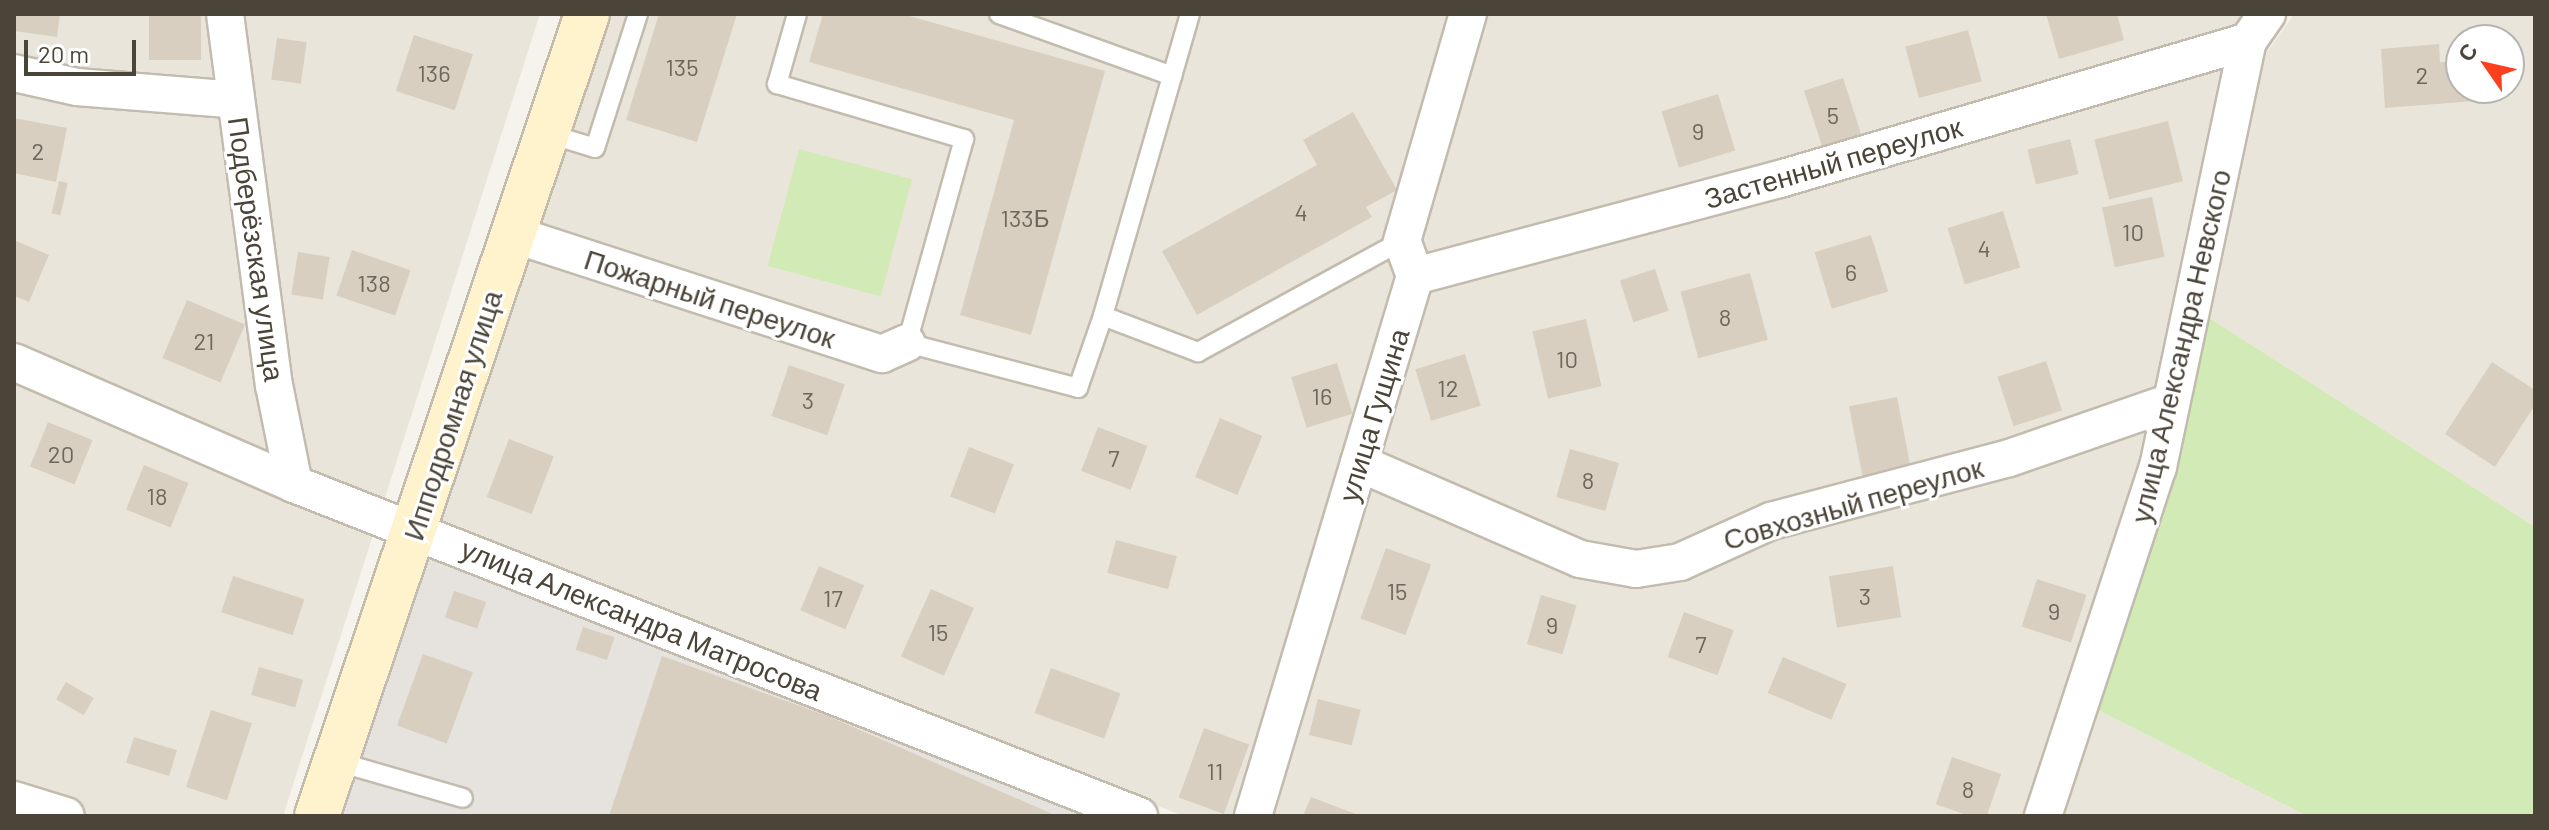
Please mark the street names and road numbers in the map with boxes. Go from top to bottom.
street label: Застенный переулок [1700,109,1966,215]
street label: Подберёзская улица [222,115,292,383]
street label: улица Александра Невского [2123,166,2237,526]
street label: Пожарный переулок [580,242,840,354]
street label: Ипподромная улица [396,286,508,544]
street label: улица Гущина [1331,324,1415,506]
street label: Совхозный переулок [1719,450,1987,556]
street label: улица Александра Матросова [457,531,827,707]

